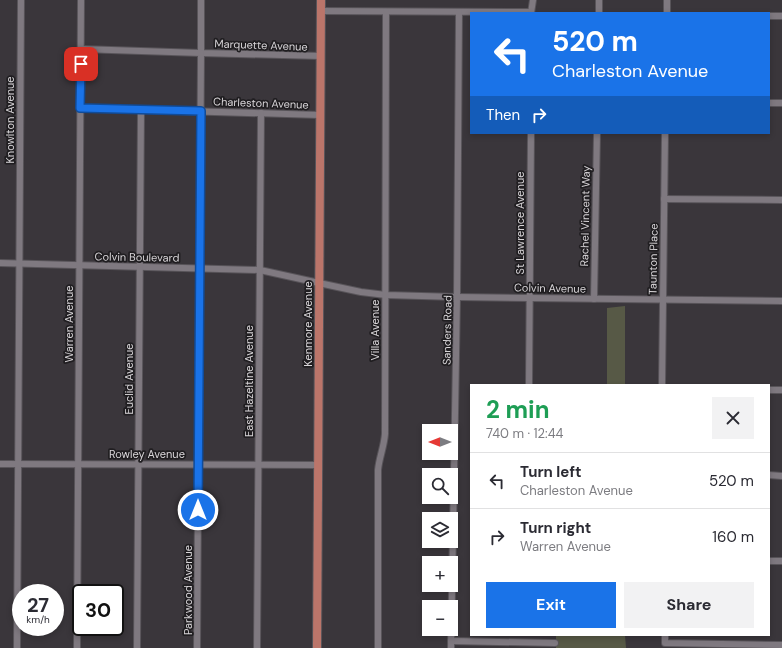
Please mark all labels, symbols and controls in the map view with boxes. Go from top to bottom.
text: 520 m [552,23,638,60]
icon: left [486,28,538,80]
street label: Marquette Avenue [214,36,308,54]
pin [64,47,98,81]
icon: arrive [70,53,92,75]
text: Charleston Avenue [552,59,708,83]
street label: Knowlton Avenue [3,76,17,164]
street label: Charleston Avenue [213,94,309,112]
icon: right [528,104,550,126]
text: Then [486,105,520,125]
street label: Rachel Vincent Way [577,165,593,267]
street label: St Lawrence Avenue [513,172,527,274]
street label: Taunton Place [645,223,661,295]
street label: Colvin Boulevard [95,249,180,265]
street label: Colvin Avenue [514,280,586,296]
street label: Kenmore Avenue [301,281,315,367]
street label: Warren Avenue [62,286,76,362]
street label: Sanders Road [439,295,455,365]
street label: Villa Avenue [368,299,382,361]
street label: East Hazeltine Avenue [242,325,256,437]
street label: Euclid Avenue [122,343,136,415]
text: 2 min [486,394,549,425]
button: close [712,397,754,439]
north arrow [422,424,458,460]
map controls [422,424,458,636]
text: 740 m · 12:44 [486,425,563,442]
street label: Rowley Avenue [109,447,185,461]
text: Turn left [520,462,581,482]
button: search [422,468,458,504]
icon: left [486,470,508,492]
text: 520 m [709,471,754,491]
text: Charleston Avenue [520,482,633,499]
position arrow [177,489,219,531]
button: layers [422,512,458,548]
text: Turn right [520,518,591,538]
icon: right [486,526,508,548]
text: 160 m [712,527,754,547]
text: Warren Avenue [520,538,611,555]
street label: Parkwood Avenue [181,545,195,635]
button: + [422,556,458,592]
button: Exit [486,582,616,628]
button: Share [624,582,754,628]
speed limit sign: 30 [72,584,124,636]
text: 27 [27,592,49,618]
button: − [422,600,458,636]
text: km/h [26,613,50,626]

